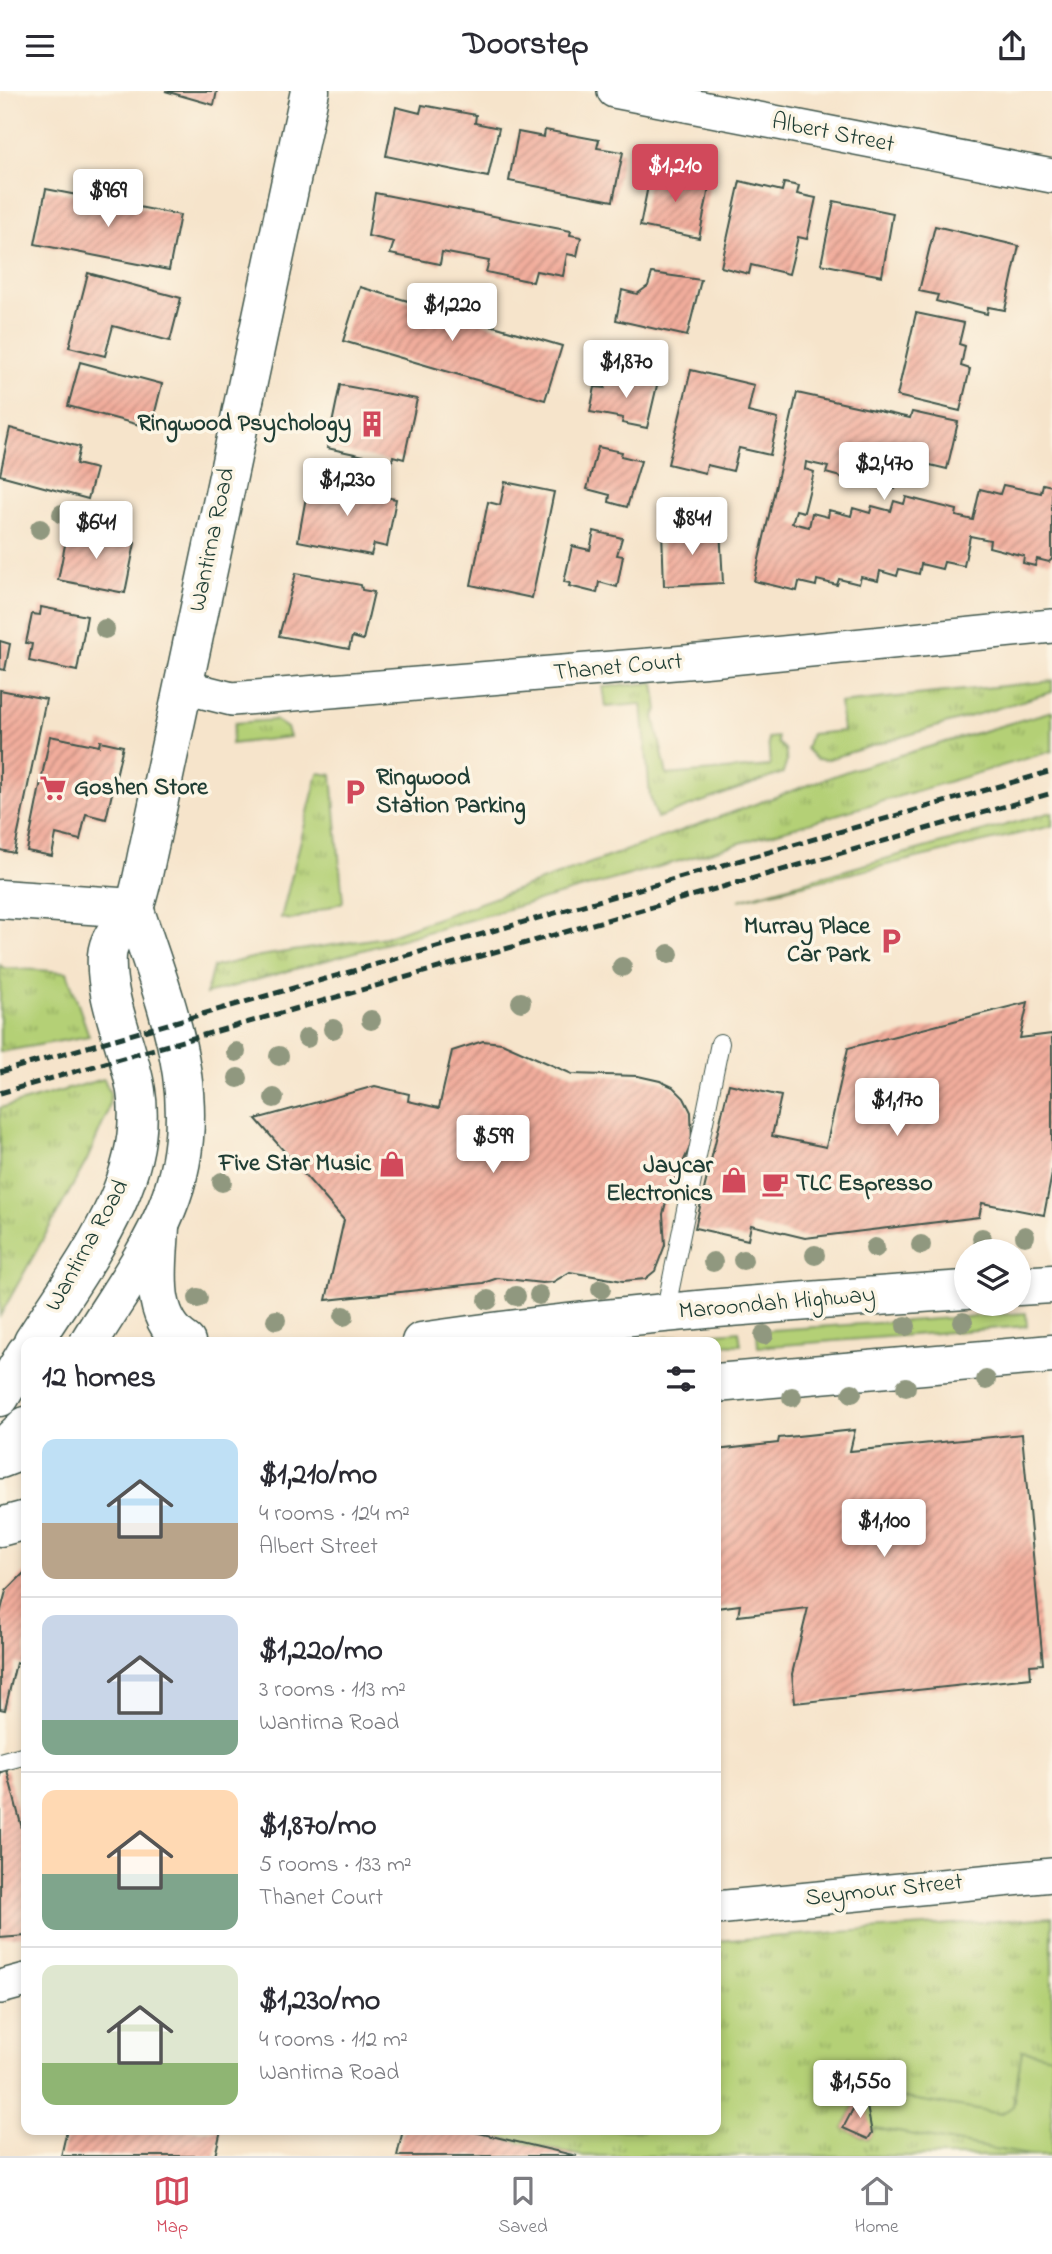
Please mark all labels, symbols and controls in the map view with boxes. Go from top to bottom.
text: Doorstep [463,22,589,69]
icon: menu [21,27,59,65]
icon: share [993,27,1031,65]
street label: Albert Street [769,105,897,163]
pin: $1,210 [618,145,732,204]
text: $1,210 [648,150,702,183]
pin: $969 [67,169,149,229]
text: $969 [89,175,127,208]
pin: $1,220 [395,283,509,343]
text: $1,220 [423,289,481,322]
pin: $1,870 [569,341,683,400]
text: $1,870 [599,346,653,379]
place label: Ringwood Psychology [138,407,351,443]
building icon: Ringwood Psychology [357,409,387,439]
pin: $2,470 [827,443,941,502]
text: $2,470 [855,448,913,481]
pin: $1,230 [290,459,404,518]
street label: Wantirna Road [181,464,245,615]
text: $1,230 [319,464,375,497]
pin: $841 [651,497,733,557]
pin: $641 [55,501,137,561]
text: $841 [672,503,712,536]
text: $641 [76,507,116,540]
street label: Thanet Court [552,645,684,691]
place label: Ringwood Station Parking [376,761,526,825]
place label: Goshen Store [74,771,209,806]
supermarket icon: Goshen Store [38,773,68,803]
parking icon: Ringwood Station Parking [340,777,370,807]
place label: Murray Place Car Park [744,910,871,973]
parking icon: Murray Place Car Park [876,926,906,956]
pin: $1,170 [840,1079,954,1138]
text: $1,170 [871,1084,923,1117]
pin: $599 [452,1115,534,1175]
text: $599 [473,1121,513,1154]
place label: Five Star Music [218,1147,372,1182]
shop icon: Five Star Music [377,1149,407,1179]
place label: Jaycar Electronics [606,1149,714,1212]
shop icon: Jaycar Electronics [719,1165,749,1195]
place label: TLC Espresso [796,1167,933,1202]
cafe icon: TLC Espresso [760,1169,790,1199]
street label: Wantirna Road [37,1173,139,1318]
map controls [954,1239,1031,1316]
button: layers [954,1239,1031,1316]
street label: Maroondah Highway [677,1278,877,1331]
text: 12 homes [42,1357,156,1401]
icon: filters [662,1360,700,1398]
text: $1,210/mo [259,1454,377,1498]
icon: home [98,1467,182,1551]
text: 4 rooms · 124 m² [259,1498,410,1531]
pin: $1,100 [827,1499,941,1559]
text: $1,100 [858,1505,910,1538]
text: Albert Street [259,1531,378,1564]
text: $1,220/mo [259,1630,383,1674]
icon: home [98,1643,182,1727]
text: 3 rooms · 113 m² [259,1674,406,1707]
text: Wantirna Road [259,1707,399,1740]
text: $1,870/mo [259,1805,377,1849]
icon: home [98,1818,182,1902]
text: 5 rooms · 133 m² [259,1849,412,1882]
street label: Seymour Street [804,1865,965,1918]
text: Thanet Court [259,1882,383,1915]
text: $1,230/mo [259,1980,380,2024]
icon: home [98,1993,182,2077]
text: 4 rooms · 112 m² [259,2024,408,2057]
text: Wantirna Road [259,2057,399,2090]
pin: $1,550 [803,2060,917,2120]
text: $1,550 [829,2066,891,2099]
tab: Map [153,2172,191,2241]
tab: Saved [498,2172,548,2241]
tab: Home [854,2172,899,2241]

